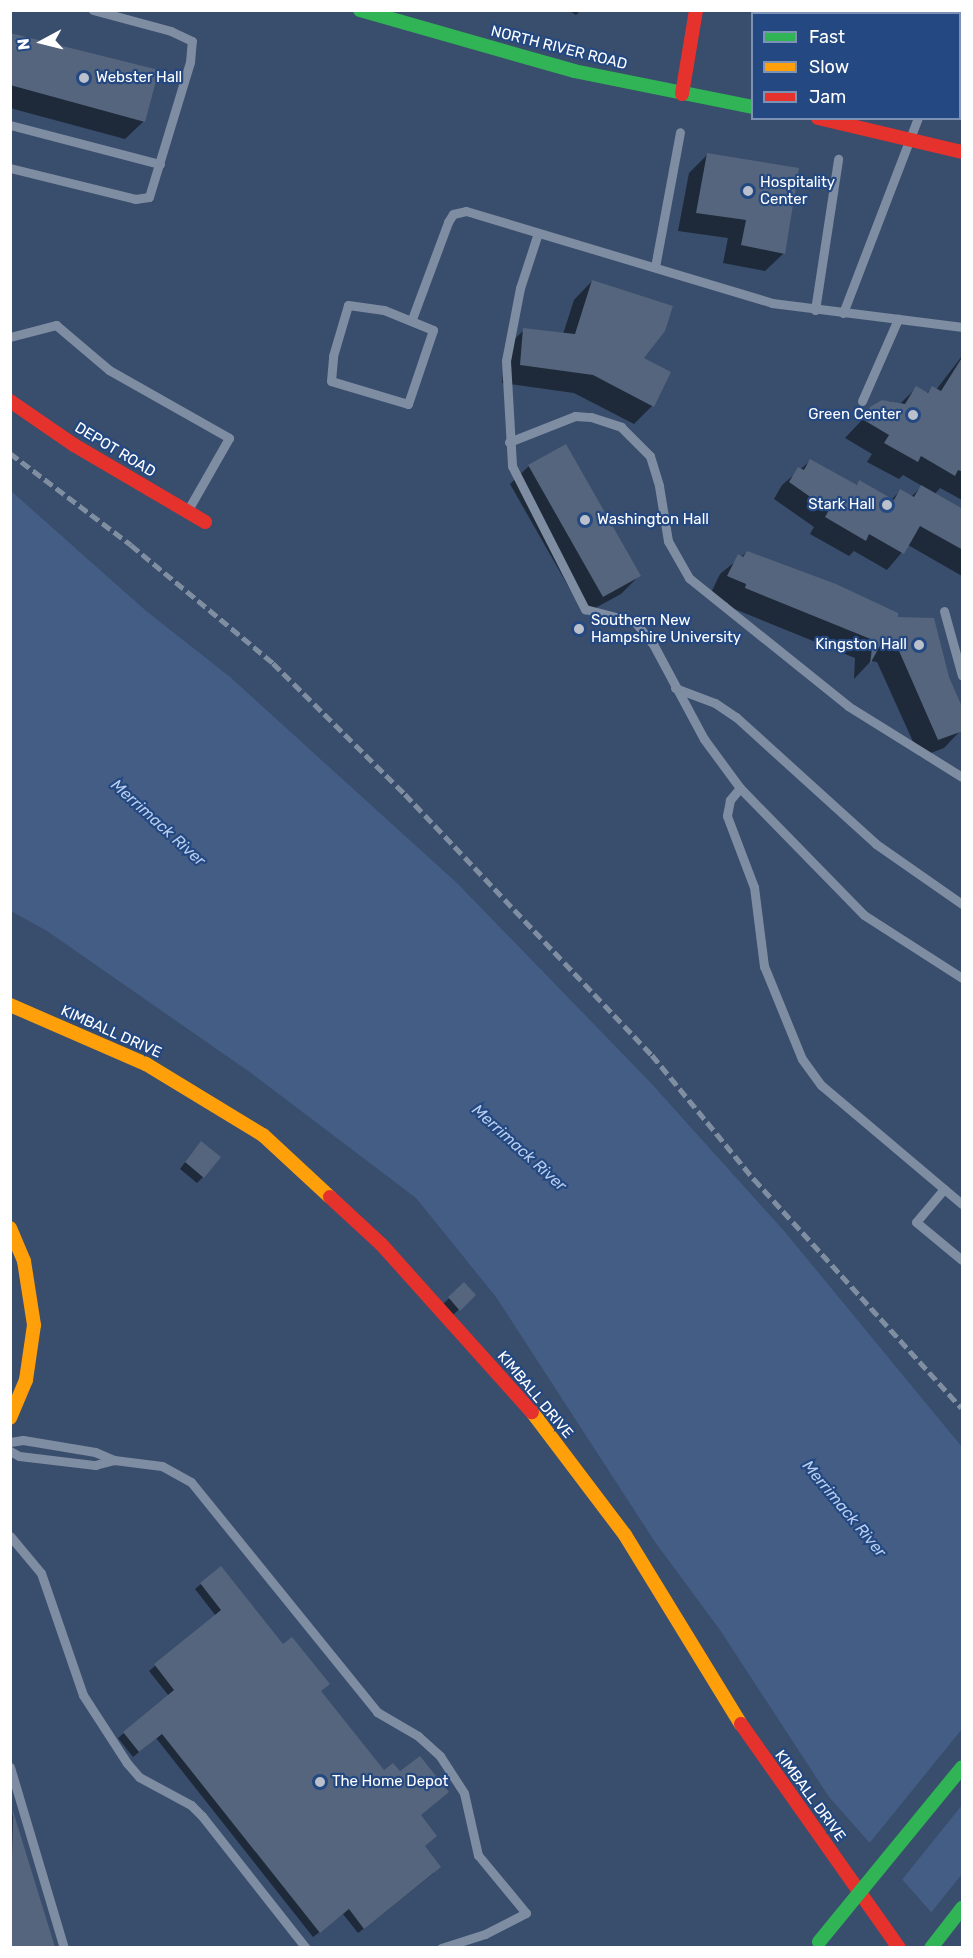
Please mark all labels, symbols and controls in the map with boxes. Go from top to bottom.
north arrow [12,12,72,72]
legend [751,12,961,120]
street label: NORTH RIVER ROAD [489,22,629,74]
text: Fast [809,26,845,48]
text: N [14,37,34,51]
text: Slow [809,56,849,78]
place label: Webster Hall [96,69,183,87]
marker: Webster Hall [77,71,91,85]
text: Jam [809,86,846,108]
place label: Hospitality Center [760,173,835,208]
marker: Hospitality Center [741,184,755,198]
place label: Green Center [808,406,901,424]
marker: Green Center [906,408,920,422]
street label: DEPOT ROAD [71,419,159,481]
place label: Stark Hall [808,496,875,514]
marker: Stark Hall [880,498,894,512]
place label: Washington Hall [597,511,709,529]
marker: Washington Hall [578,513,592,527]
place label: Southern New Hampshire University [591,611,741,646]
marker: Southern New Hampshire University [572,622,586,636]
place label: Kingston Hall [815,636,907,654]
marker: Kingston Hall [912,638,926,652]
water label: Merrimack River [107,776,209,870]
street label: KIMBALL DRIVE [58,1002,164,1062]
water label: Merrimack River [468,1101,570,1195]
street label: KIMBALL DRIVE [493,1348,577,1442]
water label: Merrimack River [798,1457,890,1561]
street label: KIMBALL DRIVE [771,1747,849,1845]
place label: The Home Depot [332,1773,448,1791]
marker: The Home Depot [313,1775,327,1789]

